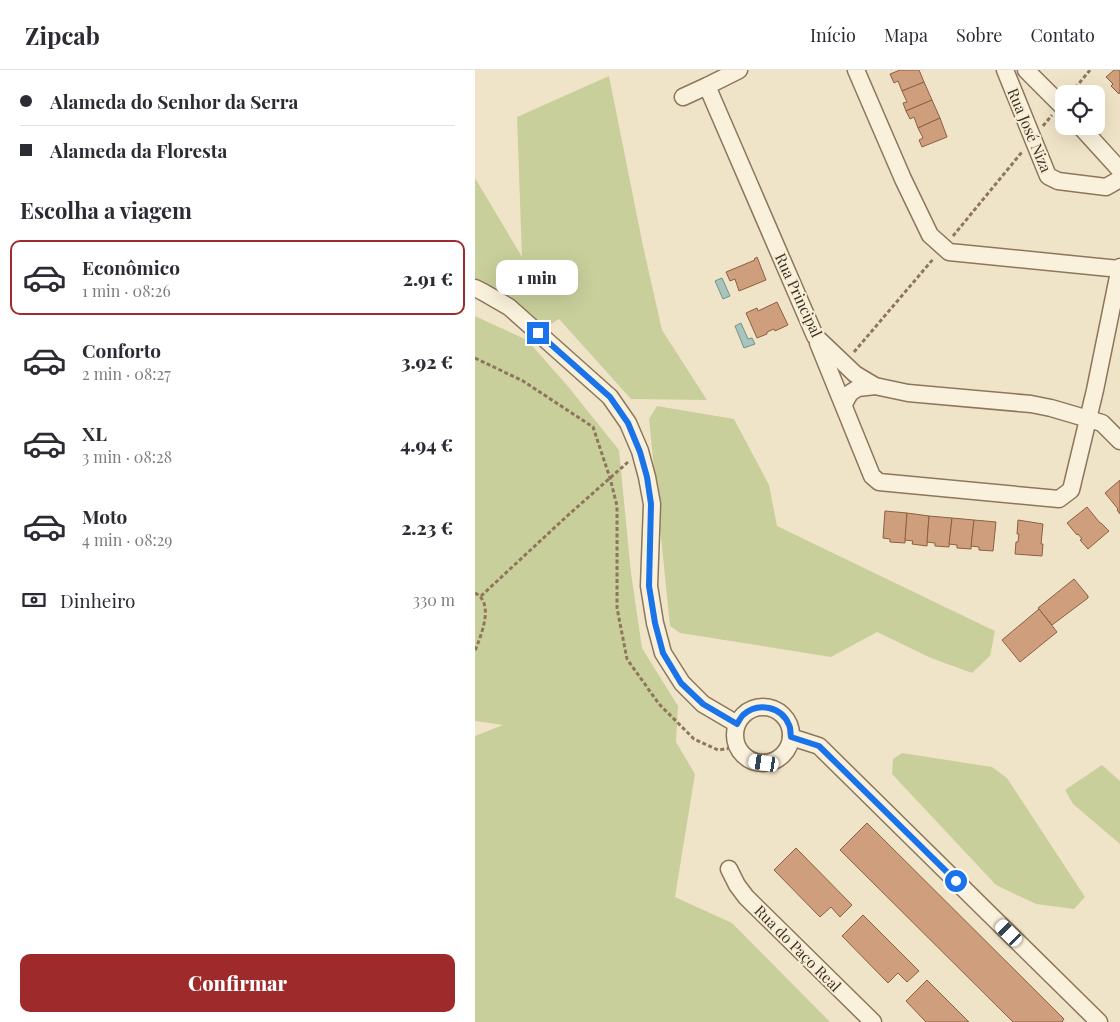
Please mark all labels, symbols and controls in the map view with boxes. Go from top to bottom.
text: Zipcab [25,19,100,51]
text: Início [810,23,856,47]
text: Mapa [884,23,928,47]
text: Sobre [956,23,1002,47]
text: Contato [1030,23,1095,47]
street label: Rua José Niza [1003,85,1057,176]
map controls [1055,85,1105,135]
button: locate [1055,85,1105,135]
text: Alameda do Senhor da Serra [50,88,298,114]
text: Alameda da Floresta [50,137,227,163]
text: Escolha a viagem [20,195,192,225]
street label: Rua Principal [771,250,827,340]
text: Econômico [82,254,180,280]
icon: car [22,255,67,300]
callout: 1 min [497,260,579,296]
text: 2.91 € [403,265,453,291]
text: 1 min [517,267,557,288]
text: 1 min · 08:26 [82,280,171,301]
route end [527,322,549,344]
text: Conforto [82,337,161,363]
icon: car [22,338,67,383]
text: 3.92 € [401,348,453,374]
text: 2 min · 08:27 [82,363,171,384]
text: XL [82,420,107,446]
icon: car [22,421,67,466]
text: 4.94 € [400,431,453,457]
text: 3 min · 08:28 [82,446,172,467]
text: Moto [82,503,127,529]
icon: car [22,504,67,549]
text: 2.23 € [401,514,453,540]
text: 4 min · 08:29 [82,529,173,550]
icon: cash [20,586,48,614]
text: Dinheiro [60,587,136,613]
text: 330 m [413,589,455,610]
car [748,753,779,773]
route start [945,870,967,892]
street label: Rua do Paço Real [750,900,846,996]
car [993,917,1024,949]
button: Confirmar [20,954,455,1012]

